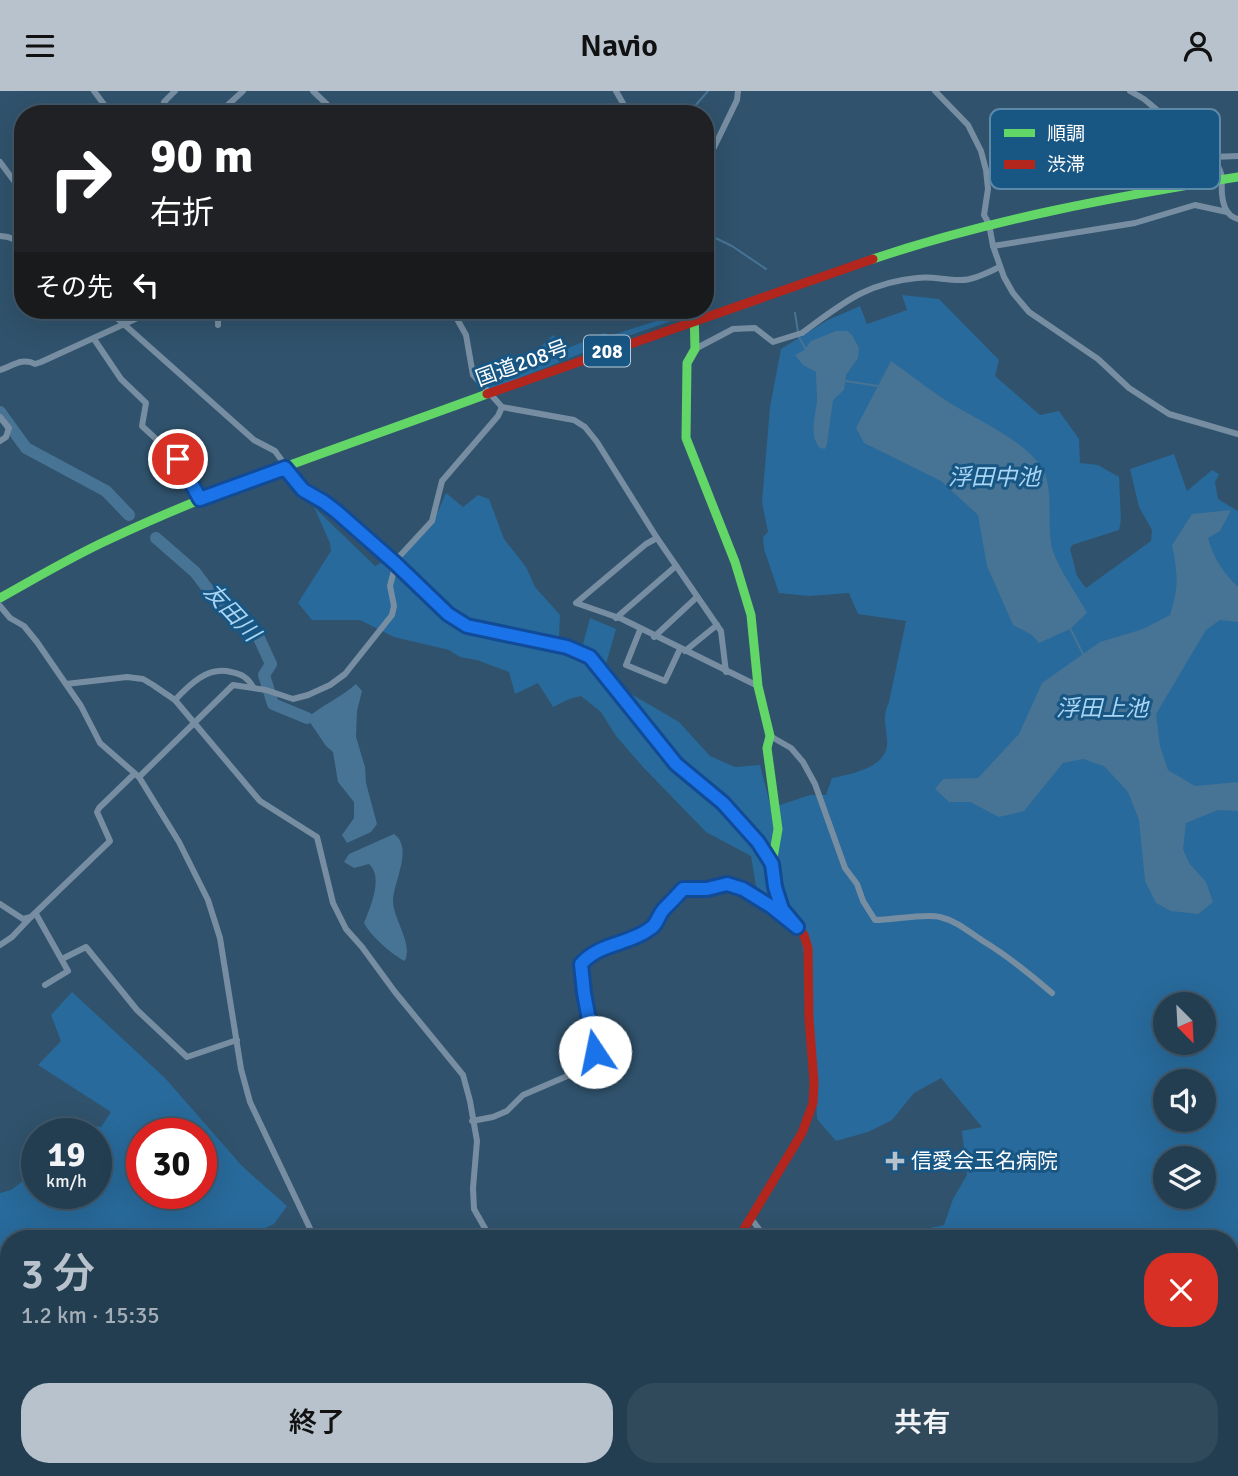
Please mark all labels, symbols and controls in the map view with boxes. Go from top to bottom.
text: Navio [580,26,658,65]
icon: menu [21,27,59,65]
icon: person [1179,27,1217,65]
legend [990,109,1220,189]
text: 順調 [1047,122,1085,146]
text: 90 m [150,126,253,186]
icon: right [35,133,126,224]
text: 渋滞 [1047,153,1085,177]
text: 右折 [150,193,214,232]
icon: left [127,266,165,304]
text: その先 [35,272,113,304]
street label: 国道208号 [472,334,572,392]
road number: 208 [584,335,630,367]
pin [148,429,208,489]
icon: arrive [159,440,197,478]
water label: 浮田中池 [948,463,1042,492]
water label: 友田川 [198,577,268,650]
water label: 浮田上池 [1056,694,1150,723]
north arrow [1153,992,1216,1055]
map controls [1153,992,1216,1209]
position arrow [558,1015,632,1089]
button: sound [1153,1069,1216,1132]
speed limit sign: 30 [126,1118,217,1209]
text: 19 [48,1133,85,1176]
button: layers [1153,1146,1216,1209]
place label: 信愛会玉名病院 [911,1148,1058,1174]
marker: 信愛会玉名病院 [885,1151,905,1171]
text: km/h [46,1170,87,1192]
text: 3 分 [21,1249,95,1300]
button: close [1144,1253,1218,1327]
text: 1.2 km · 15:35 [21,1301,160,1330]
button: 終了 [21,1383,613,1463]
button: 共有 [627,1383,1218,1463]

